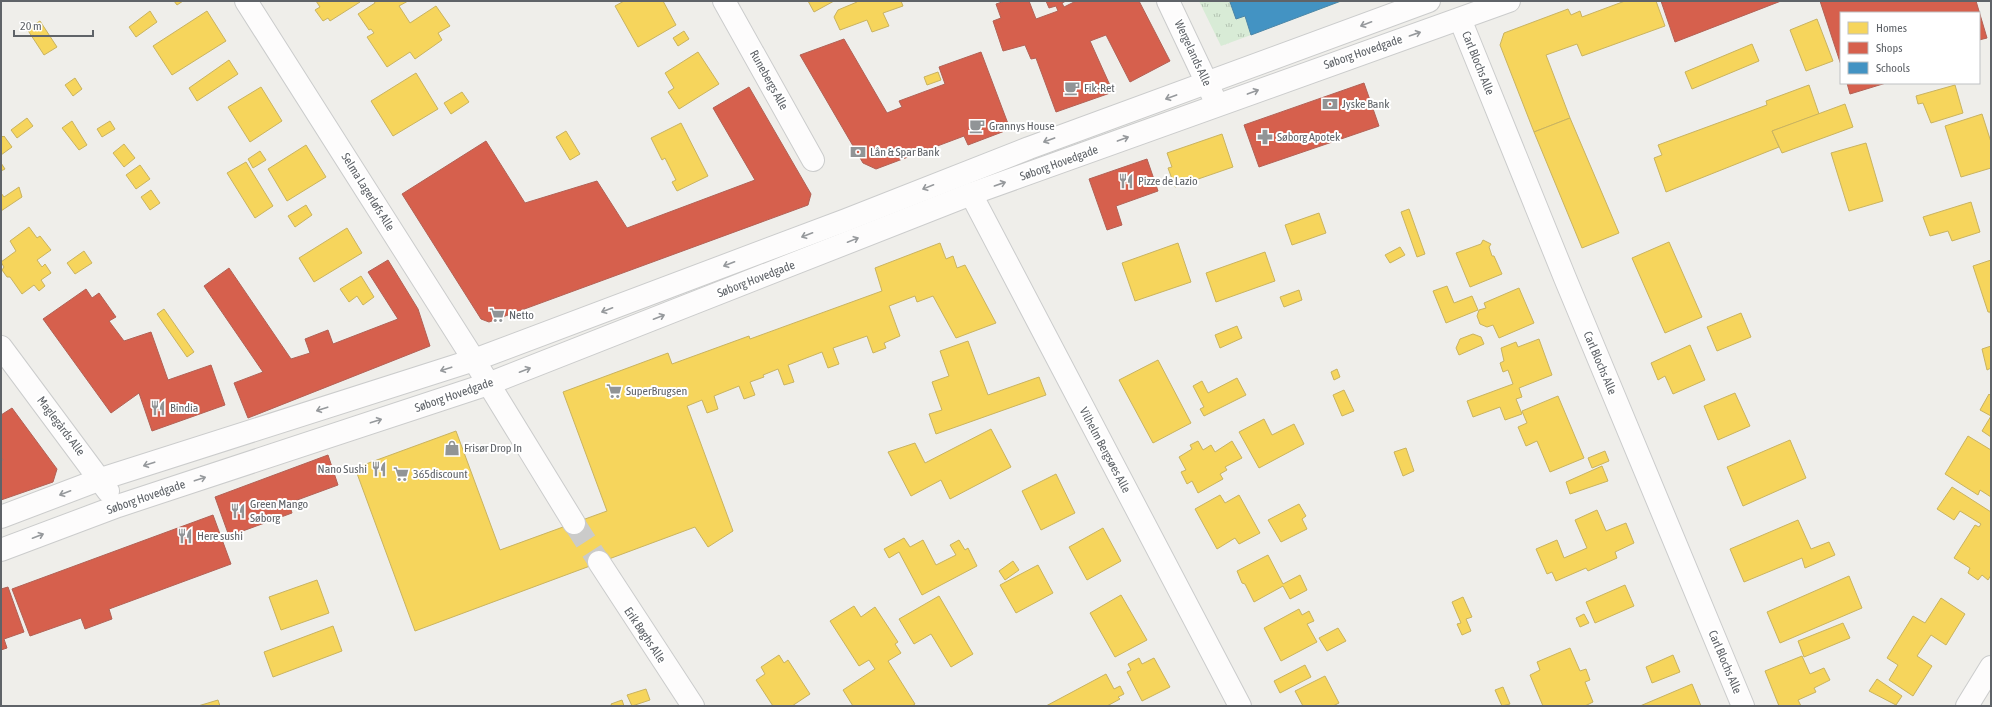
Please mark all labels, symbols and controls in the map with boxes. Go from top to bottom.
scale bar [14,12,93,38]
legend [1840,12,1980,84]
street label: Wergelands Alle [1172,18,1214,88]
text: 20 m [20,19,42,33]
one-way arrow [1361,21,1373,29]
text: Homes [1876,21,1907,35]
street label: Carl Blochs Alle [1459,29,1497,97]
one-way arrow [1409,30,1421,38]
street label: Søborg Hovedgade [1322,32,1404,72]
text: Shops [1876,41,1902,55]
street label: Runebergs Alle [747,48,791,112]
text: Schools [1876,61,1910,75]
cafe icon: Fik-Ret [1063,79,1081,97]
place label: Fik-Ret [1084,81,1115,95]
one-way arrow [1247,87,1259,95]
one-way arrow [1166,93,1178,101]
bank icon: Jyske Bank [1321,95,1339,113]
place label: Jyske Bank [1342,97,1390,111]
cafe icon: Grannys House [968,117,986,135]
place label: Grannys House [989,119,1055,133]
pharmacy icon: Søborg Apotek [1256,128,1274,146]
place label: Søborg Apotek [1277,130,1341,144]
one-way arrow [1116,135,1128,143]
one-way arrow [1044,137,1056,145]
street label: Søborg Hovedgade [1018,142,1100,184]
bank icon: Lån & Spar Bank [849,143,867,161]
place label: Lån & Spar Bank [870,145,940,159]
street label: Selma Lagerløfs Alle [338,150,398,234]
restaurant icon: Pizze de Lazio [1117,172,1135,190]
place label: Pizze de Lazio [1138,174,1198,188]
one-way arrow [994,179,1006,187]
one-way arrow [922,184,934,191]
one-way arrow [801,231,813,239]
one-way arrow [847,236,859,244]
street label: Søborg Hovedgade [715,258,797,300]
one-way arrow [723,261,735,269]
supermarket icon: Netto [488,306,506,324]
one-way arrow [601,306,613,314]
place label: Netto [509,308,534,322]
one-way arrow [652,313,664,320]
street label: Carl Blochs Alle [1580,329,1620,397]
one-way arrow [518,365,530,373]
one-way arrow [439,366,452,373]
street label: Søborg Hovedgade [413,375,495,415]
supermarket icon: SuperBrugsen [605,382,623,400]
place label: SuperBrugsen [626,384,687,398]
street label: Maglegårds Alle [34,394,88,458]
restaurant icon: Bindia [149,399,167,417]
place label: Bindia [170,401,198,415]
street label: Vilhelm Bergsøes Alle [1077,405,1133,495]
one-way arrow [315,406,328,413]
one-way arrow [370,417,383,424]
shop icon: Frisør Drop In [443,439,461,457]
place label: Frisør Drop In [464,441,522,455]
restaurant icon: Nano Sushi [370,460,388,478]
one-way arrow [142,461,155,468]
place label: Nano Sushi [318,462,367,476]
supermarket icon: 365discount [392,465,410,483]
place label: 365discount [413,467,468,481]
one-way arrow [193,475,206,482]
street label: Søborg Hovedgade [105,477,187,517]
one-way arrow [59,490,71,498]
place label: Green Mango Søborg [250,497,309,525]
restaurant icon: Green Mango Søborg [229,502,247,520]
restaurant icon: Here sushi [176,527,194,545]
place label: Here sushi [197,529,243,543]
one-way arrow [31,532,44,539]
street label: Erik Bøghs Alle [621,605,669,665]
street label: Carl Blochs Alle [1705,628,1745,696]

